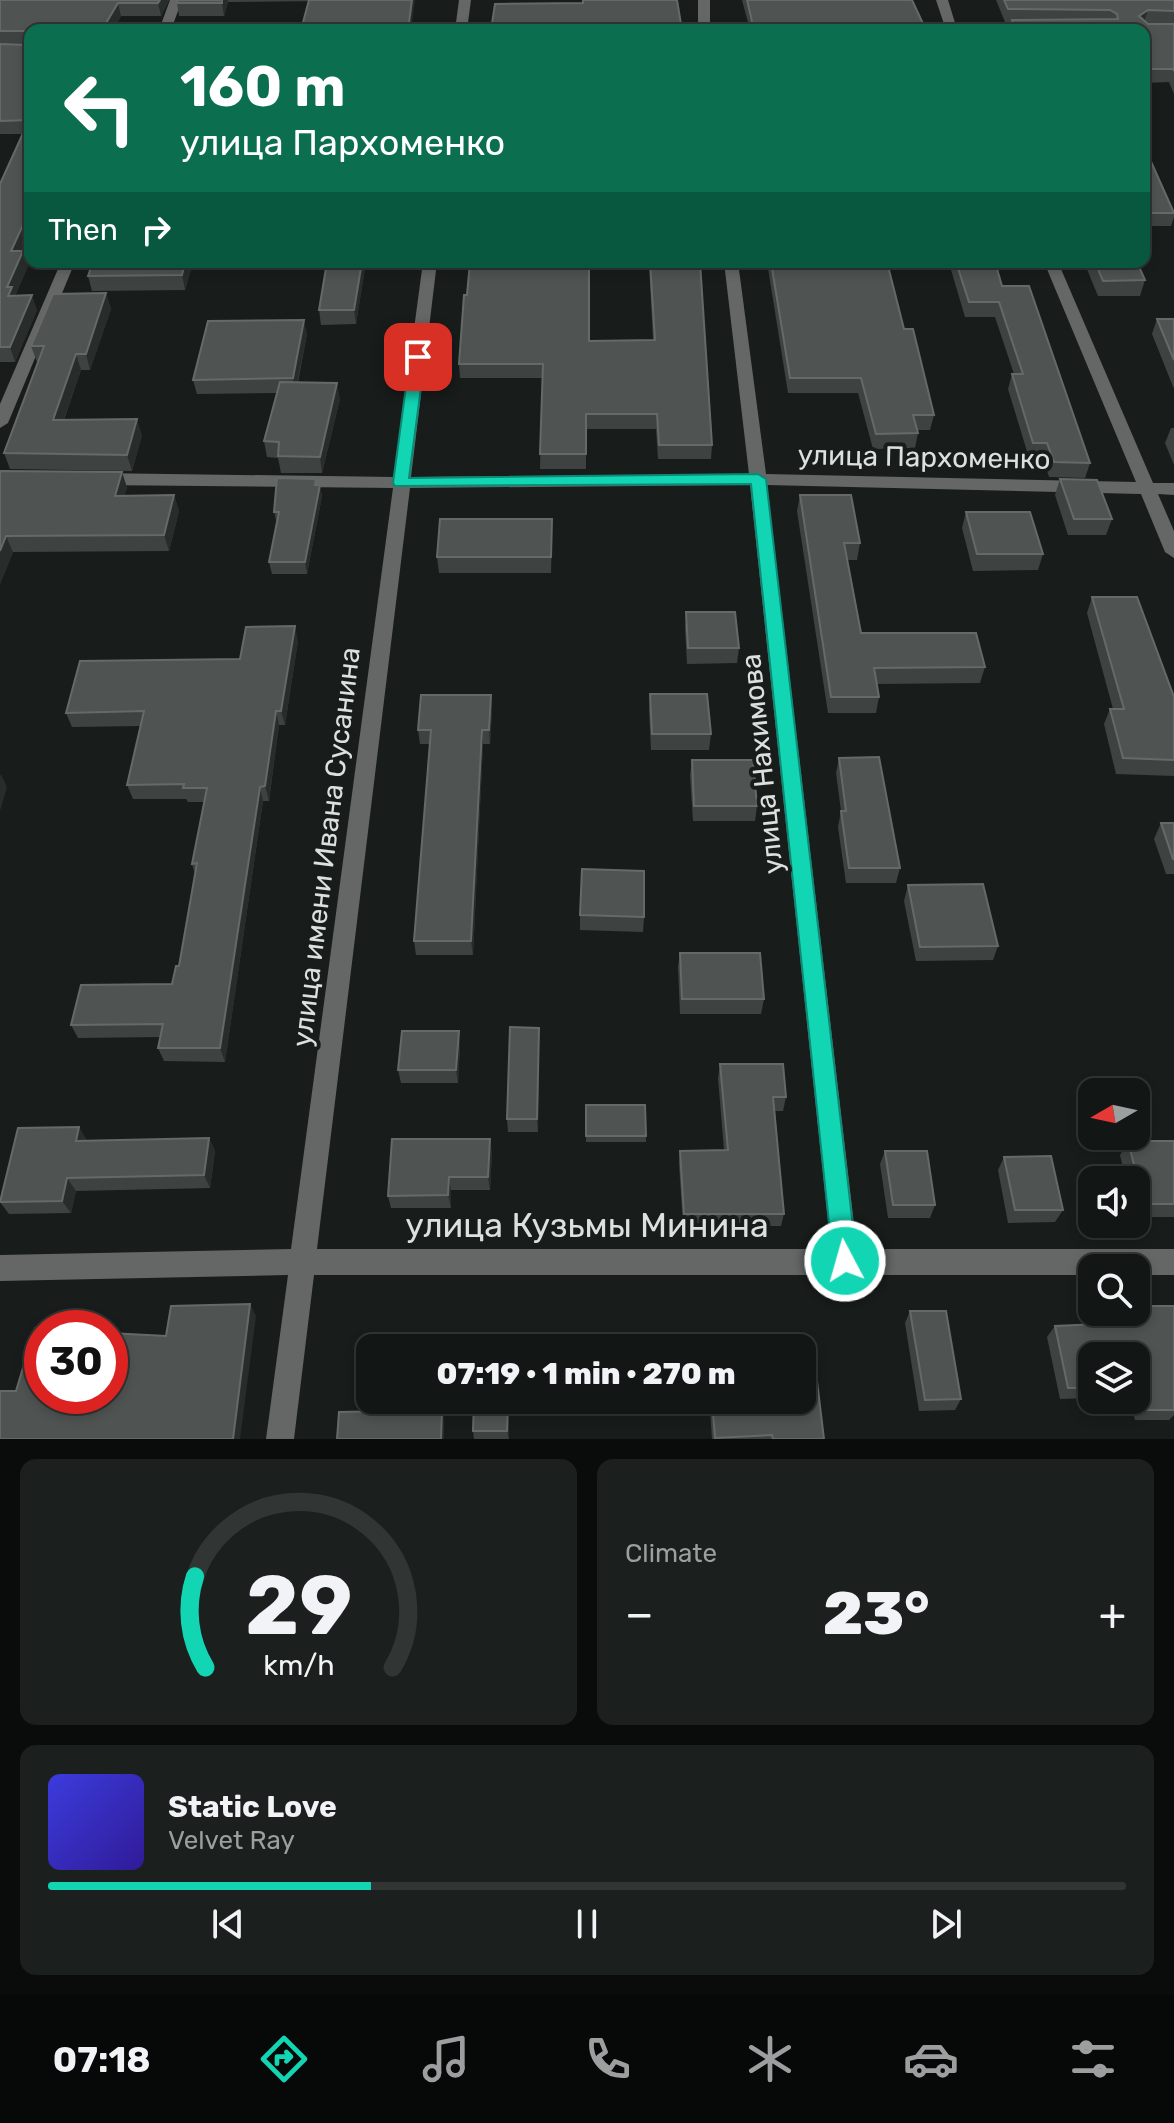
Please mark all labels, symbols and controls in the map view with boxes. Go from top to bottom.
text: 160 m [180,54,346,120]
icon: left [48,56,152,160]
text: улица Пархоменко [180,121,505,164]
icon: right [134,208,178,252]
text: Then [48,212,118,248]
pin [384,323,452,391]
icon: arrive [396,335,440,379]
street label: улица Пархоменко [797,438,1051,476]
street label: улица имени Ивана Сусанина [285,645,367,1049]
street label: улица Нахимова [734,652,790,876]
north arrow [1078,1078,1150,1150]
map controls [1078,1078,1150,1414]
button: sound [1078,1166,1150,1238]
street label: улица Кузьмы Минина [405,1205,769,1246]
position arrow [803,1219,887,1303]
button: search [1078,1254,1150,1326]
speed limit sign: 30 [24,1310,128,1414]
button: layers [1078,1342,1150,1414]
text: 07:19 · 1 min · 270 m [436,1356,736,1392]
text: Climate [625,1538,717,1569]
text: 29 [245,1556,352,1655]
text: 23° [823,1578,930,1649]
text: − [625,1588,654,1640]
text: + [1099,1588,1126,1640]
text: km/h [263,1648,334,1682]
text: Static Love [168,1789,337,1825]
text: Velvet Ray [168,1825,295,1856]
icon: previous [206,1902,250,1946]
icon: pause [565,1902,609,1946]
icon: next [924,1902,968,1946]
icon: directions [256,2031,312,2087]
icon: music [418,2031,474,2087]
icon: phone [580,2031,636,2087]
icon: climate [742,2031,798,2087]
icon: car [903,2031,959,2087]
icon: filters [1065,2031,1121,2087]
text: 07:18 [53,2038,151,2081]

